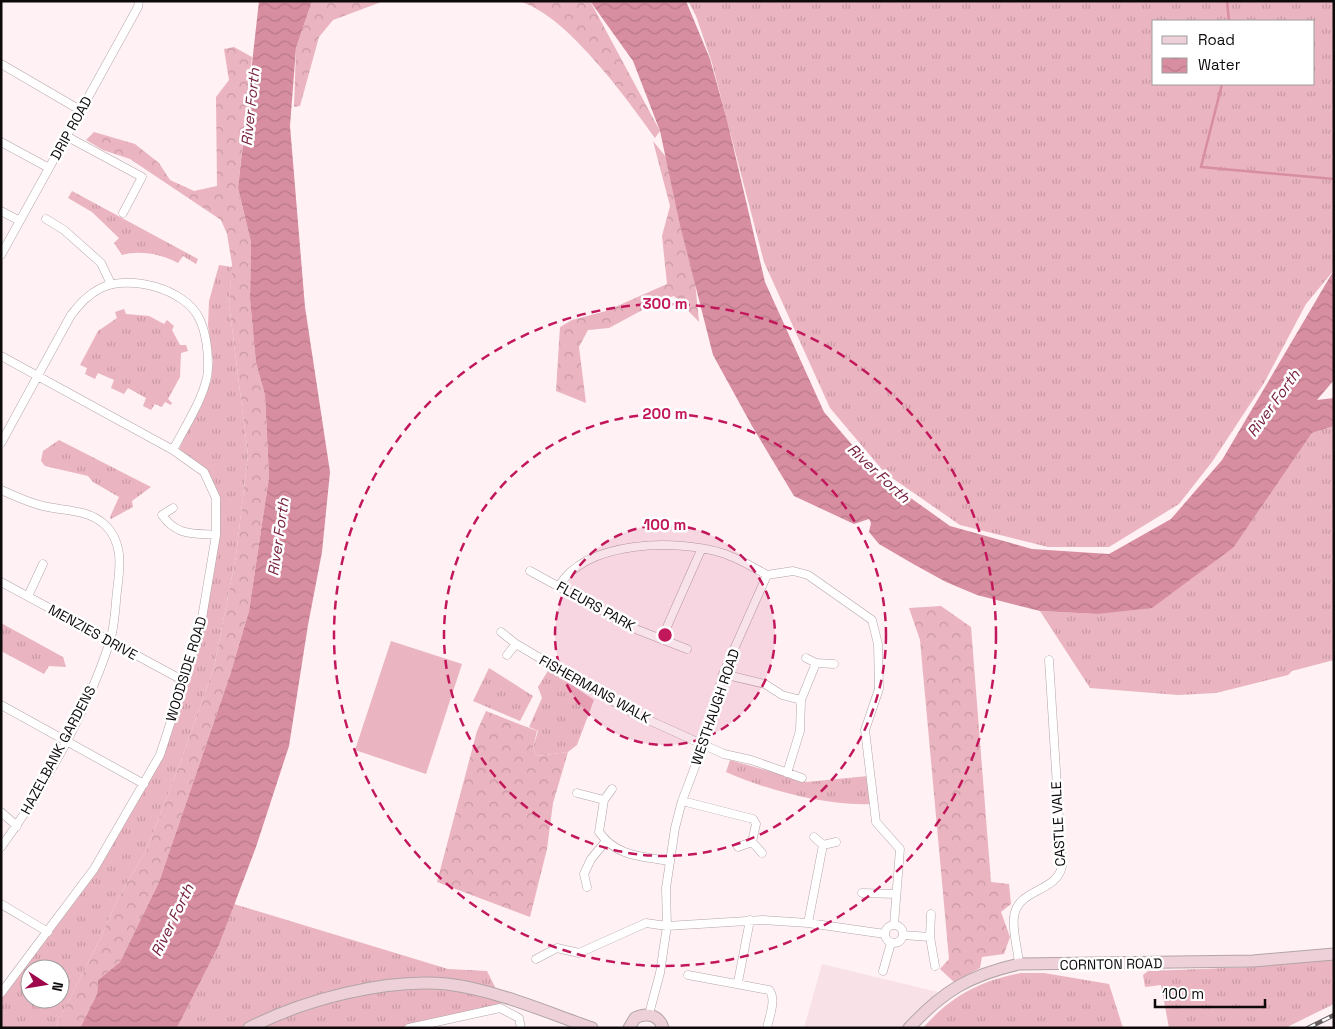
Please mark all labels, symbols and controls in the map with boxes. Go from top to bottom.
legend [1152,20,1315,85]
text: Road [1198,30,1235,49]
text: Water [1198,55,1241,74]
water label: River Forth [236,66,264,147]
street label: DRIP ROAD [46,93,96,163]
text: 300 m [642,294,688,313]
water label: River Forth [1242,365,1304,440]
text: 200 m [643,404,687,423]
water label: River Forth [844,439,915,507]
water label: River Forth [263,496,293,577]
text: 100 m [644,515,686,534]
street label: FLEURS PARK [553,577,639,635]
street label: MENZIES DRIVE [45,600,141,664]
street label: WOODSIDE ROAD [161,614,211,724]
centre of rings [656,626,674,644]
street label: WESTHAUGH ROAD [687,646,743,768]
street label: FISHERMANS WALK [536,651,654,727]
street label: HAZELBANK GARDENS [16,683,100,817]
street label: CASTLE VALE [1047,781,1069,867]
water label: River Forth [146,880,198,959]
street label: CORNTON ROAD [1059,954,1163,974]
north arrow [20,959,70,1009]
scale bar [1155,976,1265,1008]
text: N [48,980,67,993]
text: 100 m [1162,984,1204,1003]

